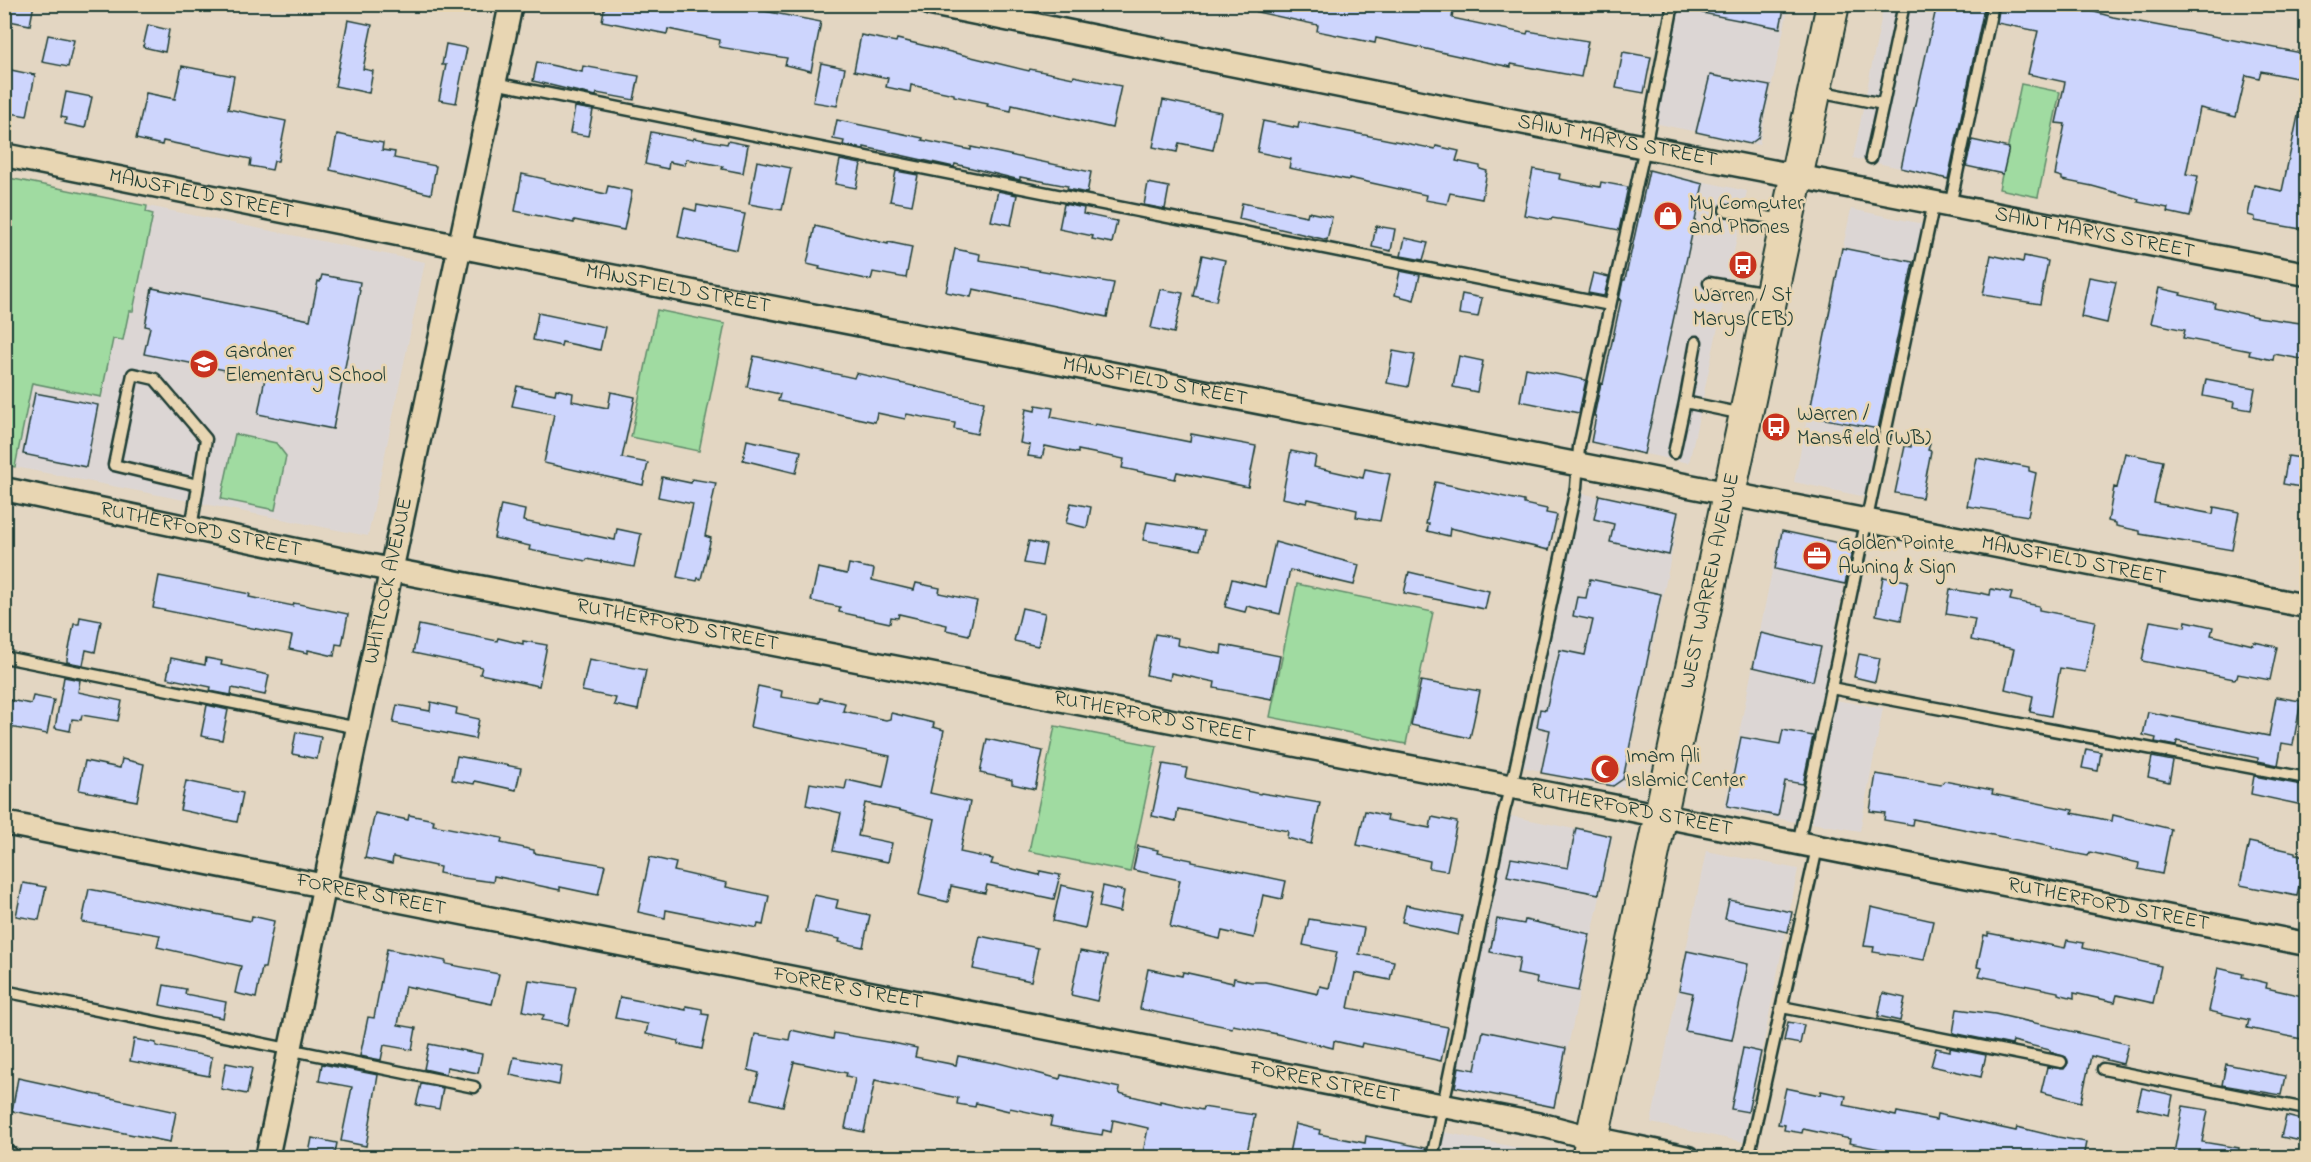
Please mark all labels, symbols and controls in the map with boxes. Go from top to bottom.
street label: SAINT MARYS STREET [1515,107,1720,176]
street label: MANSFIELD STREET [106,161,296,228]
place label: My Computer and Phones [1689,189,1804,243]
street label: SAINT MARYS STREET [1992,199,2197,267]
shop icon: My Computer and Phones [1652,200,1684,232]
bus stop icon: Warren / St Marys (EB) [1727,249,1759,281]
street label: MANSFIELD STREET [583,256,773,322]
place label: Warren / St Marys (EB) [1693,281,1793,337]
place label: Gardner Elementary School [225,337,386,393]
school or university icon: Gardner Elementary School [188,348,220,380]
street label: MANSFIELD STREET [1060,349,1250,415]
place label: Warren / Mansfield (WB) [1797,400,1931,454]
bus stop icon: Warren / Mansfield (WB) [1760,411,1792,443]
street label: WEST WARREN AVENUE [1673,470,1748,692]
street label: RUTHERFORD STREET [97,495,304,566]
street label: WHITLOCK AVENUE [357,495,421,667]
street label: MANSFIELD STREET [1979,528,2169,593]
place label: Golden Pointe Awning & Sign [1838,529,1956,585]
office icon: Golden Pointe Awning & Sign [1801,540,1833,572]
street label: RUTHERFORD STREET [574,591,781,660]
street label: RUTHERFORD STREET [1051,683,1258,752]
place label: Imam Ali Islamic Center [1626,742,1746,796]
mosque icon: Imam Ali Islamic Center [1589,753,1621,785]
street label: RUTHERFORD STREET [1528,776,1735,845]
street label: FORRER STREET [293,866,448,924]
street label: RUTHERFORD STREET [2005,870,2212,939]
street label: FORRER STREET [769,959,925,1018]
street label: FORRER STREET [1246,1053,1402,1112]

